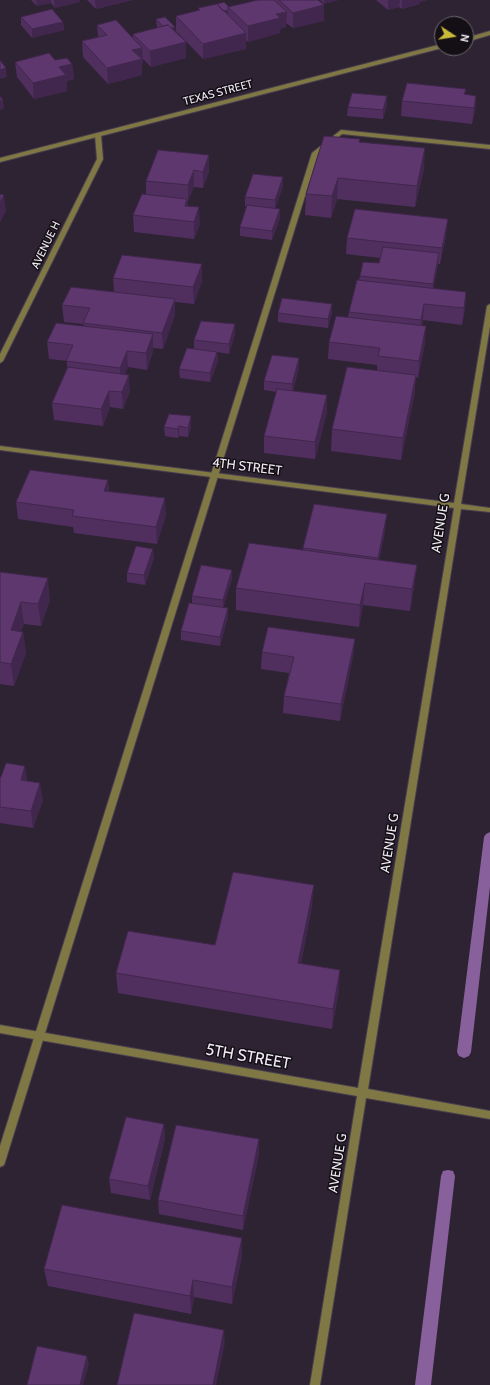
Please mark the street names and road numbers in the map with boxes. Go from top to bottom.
street label: TEXAS STREET [182,77,254,109]
street label: AVENUE H [29,219,63,271]
street label: 4TH STREET [211,455,283,479]
street label: AVENUE G [429,492,453,554]
street label: AVENUE G [378,812,402,874]
street label: 5TH STREET [204,1040,292,1074]
street label: AVENUE G [326,1132,350,1194]

